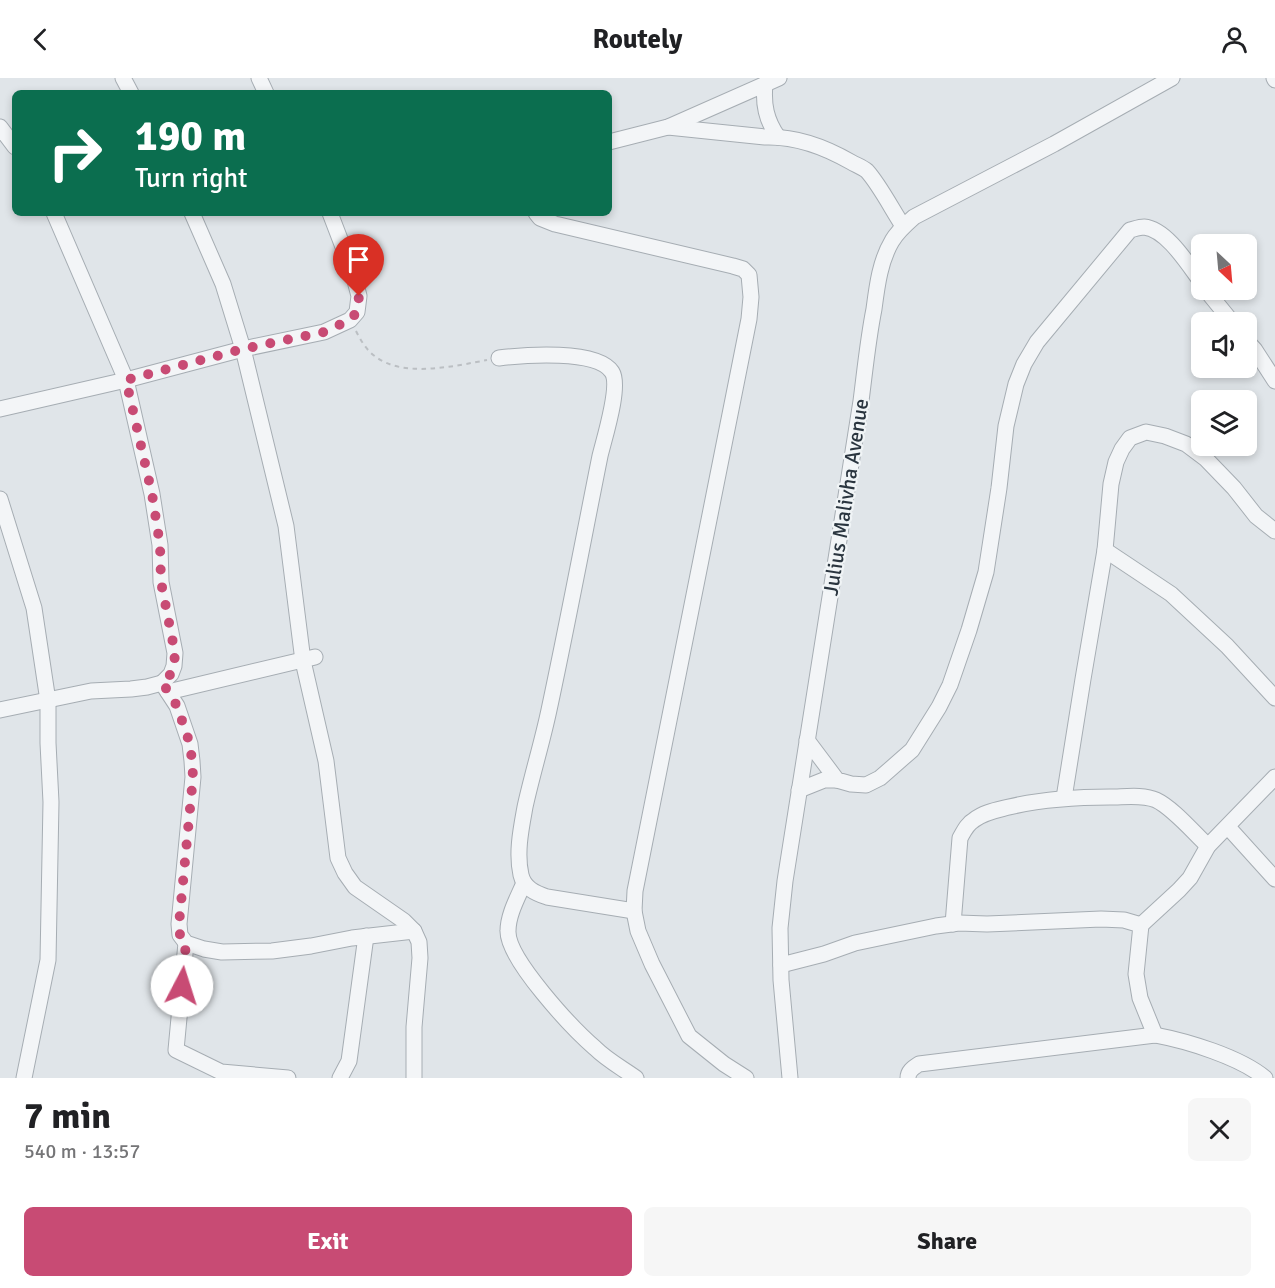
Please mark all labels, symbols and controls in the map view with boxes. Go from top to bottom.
icon: back [24,23,57,56]
text: Routely [593,23,682,56]
icon: person [1218,23,1251,56]
text: 190 m [135,111,246,162]
icon: right [36,114,114,192]
text: Turn right [135,162,248,195]
pin [333,234,384,296]
north arrow [1191,234,1257,300]
map controls [1191,234,1257,456]
icon: arrive [342,243,375,276]
button: sound [1191,312,1257,378]
button: layers [1191,390,1257,456]
street label: Julius Malivha Avenue [818,397,874,597]
position arrow [150,954,214,1018]
text: 7 min [24,1094,111,1139]
button: close [1188,1098,1251,1161]
text: 540 m · 13:57 [24,1139,140,1164]
button: Exit [24,1207,632,1276]
button: Share [644,1207,1251,1276]

